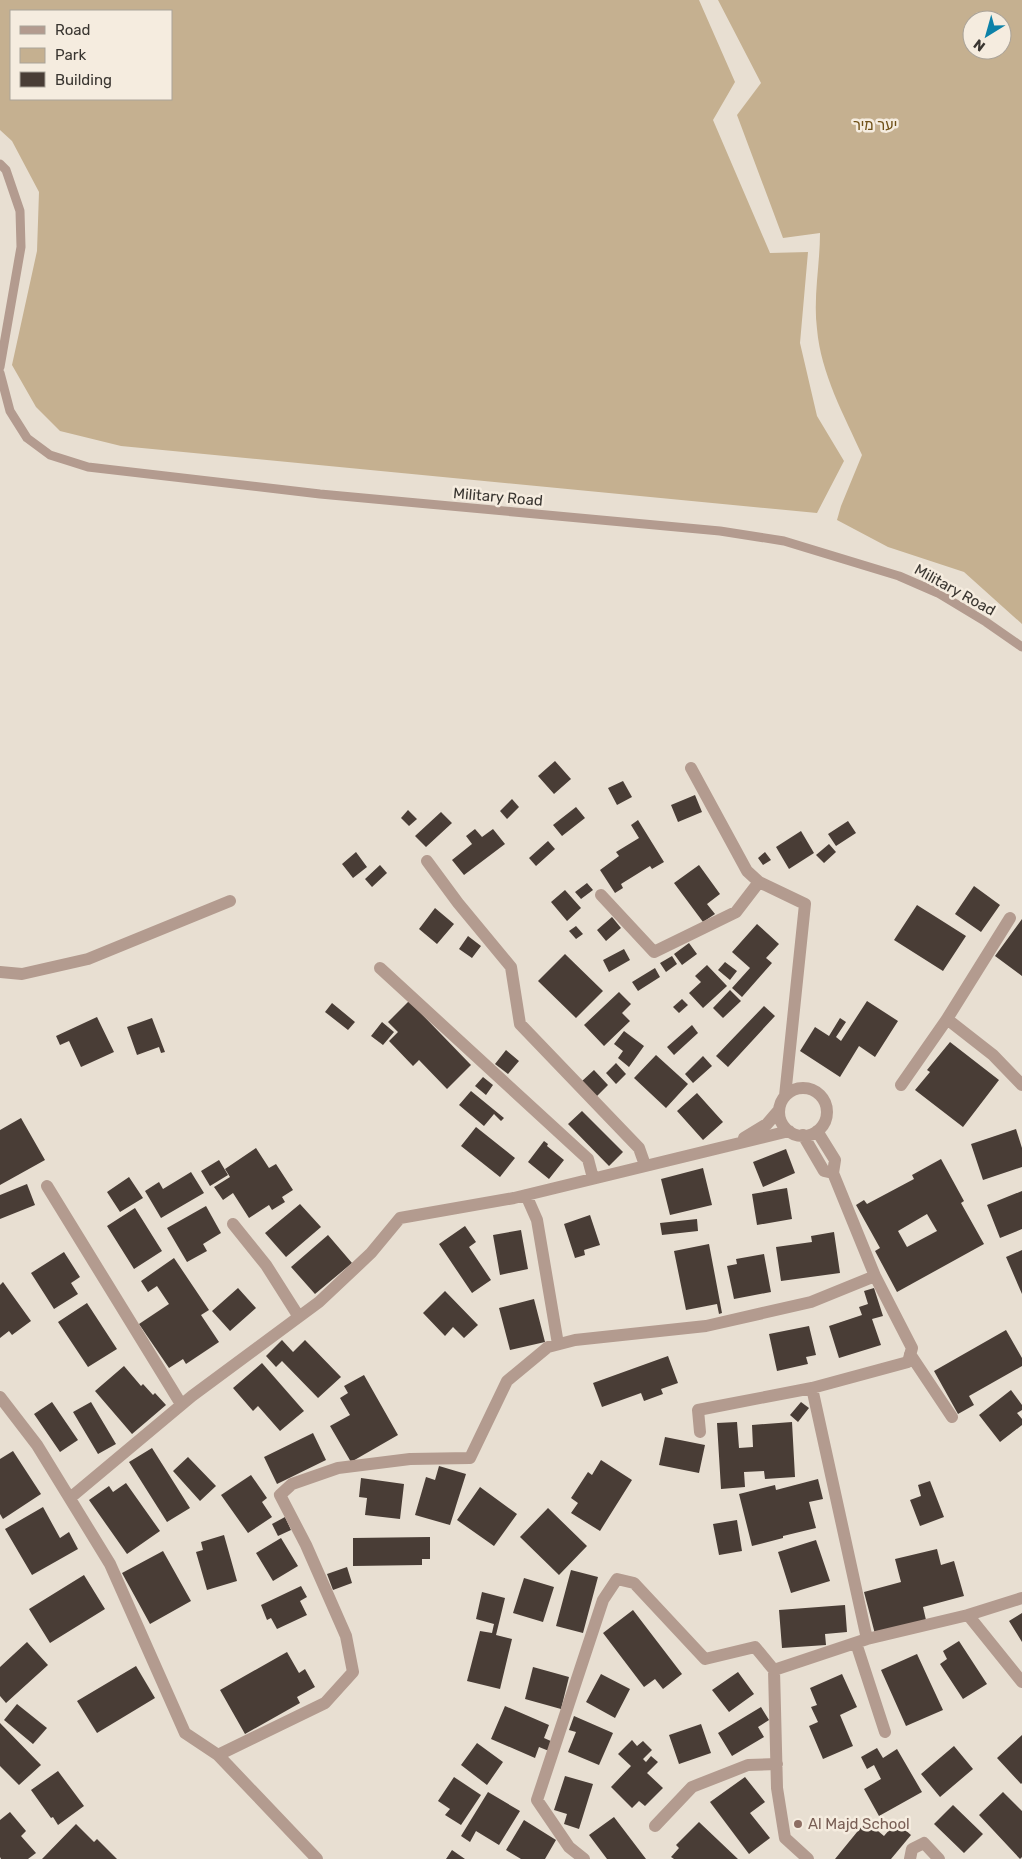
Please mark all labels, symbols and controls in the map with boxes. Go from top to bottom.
legend [10,10,172,100]
north arrow [962,10,1012,60]
text: Road [55,21,91,39]
text: N [970,35,989,55]
text: Park [55,46,86,64]
text: Building [55,71,112,89]
park label: יער מיר [853,116,897,134]
street label: Military Road [452,484,544,510]
street label: Military Road [911,560,999,620]
place label: Al Majd School [808,1815,910,1833]
marker: Al Majd School [792,1818,804,1830]

